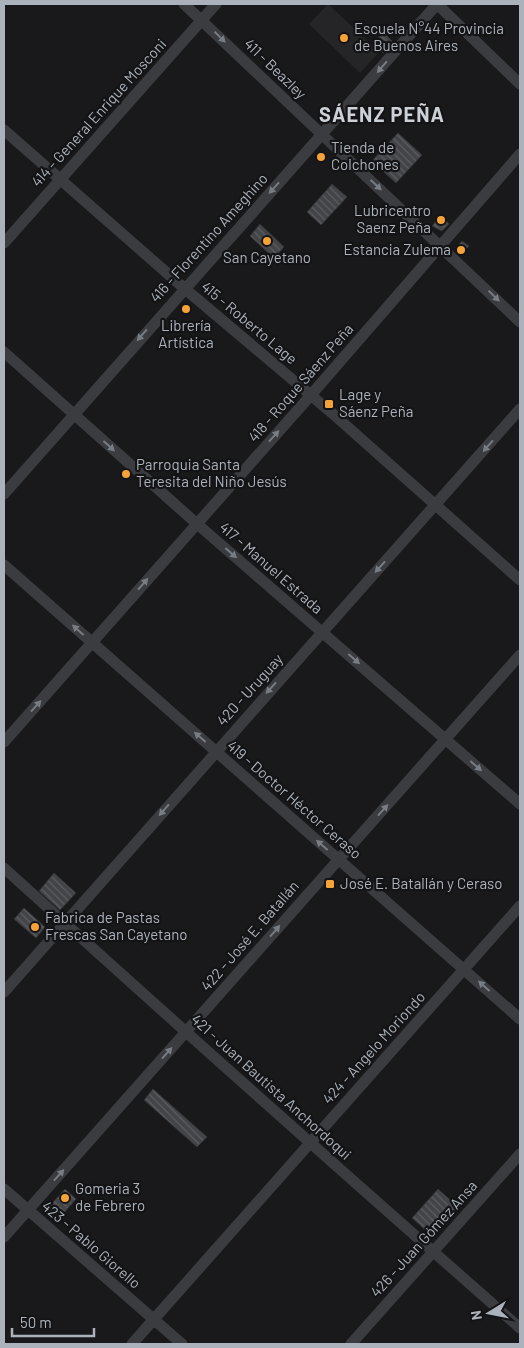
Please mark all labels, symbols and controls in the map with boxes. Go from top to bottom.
place label: Escuela N°44 Provincia de Buenos Aires [354,19,504,54]
one-way arrow [213,31,225,43]
marker: Escuela N°44 Provincia de Buenos Aires [338,32,350,44]
street label: 411 - Beazley [241,34,310,102]
street label: 414 - General Enrique Mosconi [27,35,169,190]
one-way arrow [377,61,388,73]
district label: SÁENZ PEÑA [319,102,445,126]
place label: Tienda de Colchones [331,138,399,173]
marker: Tienda de Colchones [315,151,327,163]
street label: 416 - Florentino Ameghino [146,169,271,306]
one-way arrow [370,179,382,191]
one-way arrow [268,182,280,194]
place label: Lubricentro Saenz Peña [354,201,431,236]
marker: Lubricentro Saenz Peña [435,214,447,226]
marker: San Cayetano [261,235,273,247]
place label: Estancia Zulema [344,240,451,258]
marker: Estancia Zulema [455,244,467,256]
place label: San Cayetano [223,248,311,266]
street label: 415 - Roberto Lage [198,277,301,368]
one-way arrow [488,290,500,302]
marker: Librería Artística [180,303,192,315]
place label: Librería Artística [158,316,214,351]
street label: 418 - Roque Sáenz Peña [244,320,357,445]
one-way arrow [136,329,148,341]
place label: Lage y Sáenz Peña [339,385,413,420]
marker: Lage y Sáenz Peña [323,398,335,410]
one-way arrow [269,430,280,443]
one-way arrow [482,439,494,451]
one-way arrow [103,440,115,452]
place label: Parroquia Santa Teresita del Niño Jesús [136,455,287,490]
marker: Parroquia Santa Teresita del Niño Jesús [120,468,132,480]
street label: 417 - Manuel Estrada [216,518,327,617]
one-way arrow [224,548,237,559]
one-way arrow [374,561,386,573]
one-way arrow [138,577,149,590]
one-way arrow [71,625,84,636]
street label: 420 - Uruguay [212,650,286,729]
one-way arrow [348,654,361,665]
one-way arrow [265,682,277,694]
one-way arrow [30,700,42,712]
one-way arrow [194,732,207,743]
street label: 419 - Doctor Héctor Ceraso [224,736,365,862]
one-way arrow [470,761,483,772]
one-way arrow [158,803,169,816]
one-way arrow [377,805,389,817]
one-way arrow [316,839,328,851]
place label: José E. Batallán y Ceraso [340,874,502,892]
street label: 422 - José E. Batallán [196,877,302,994]
marker: José E. Batallán y Ceraso [324,878,336,890]
place label: Fabrica de Pastas Frescas San Cayetano [45,908,187,943]
marker: Fabrica de Pastas Frescas San Cayetano [29,921,41,933]
one-way arrow [269,925,280,938]
one-way arrow [478,980,490,992]
street label: 424 - Angelo Moriondo [318,987,428,1107]
street label: 421 - Juan Bautista Anchordoqui [188,1010,355,1163]
one-way arrow [161,1047,172,1059]
one-way arrow [53,1169,65,1181]
street label: 426 - Juan Gómez Ansa [366,1176,480,1300]
place label: Gomeria 3 de Febrero [75,1179,145,1214]
marker: Gomeria 3 de Febrero [59,1192,71,1204]
street label: 423 - Pablo Giorello [39,1197,145,1292]
north arrow [464,1288,514,1338]
scale bar [12,1306,95,1338]
text: N [467,1309,485,1321]
text: 50 m [20,1313,52,1331]

